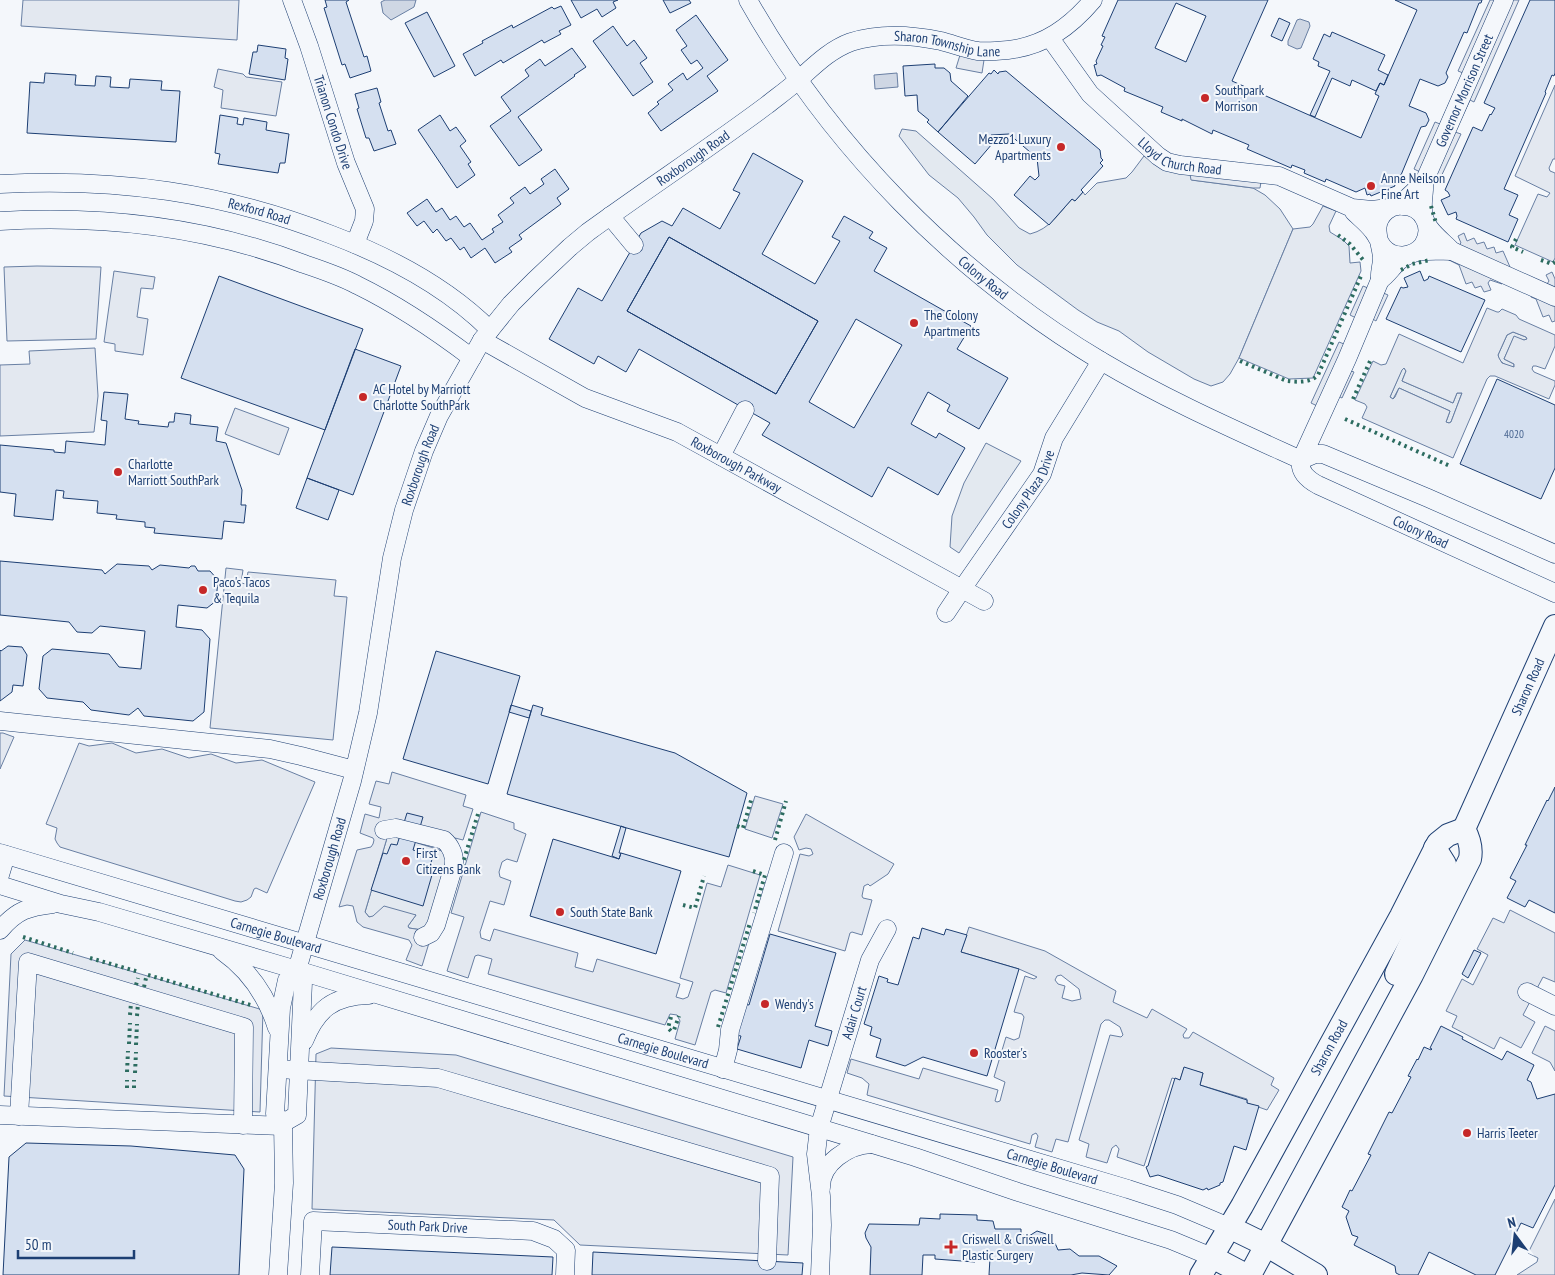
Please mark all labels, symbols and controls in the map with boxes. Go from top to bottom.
street label: Sharon Township Lane [894,27,1001,60]
street label: Governor Morrison Street [1432,31,1497,150]
street label: Trianon Condo Drive [310,73,357,172]
place label: Southpark Morrison [1215,81,1265,115]
marker: Southpark Morrison [1199,92,1211,104]
street label: Roxborough Road [653,126,733,190]
place label: Mezzo1 Luxury Apartments [979,130,1052,164]
street label: Lloyd Church Road [1134,133,1223,179]
marker: Mezzo1 Luxury Apartments [1055,141,1067,153]
place label: Anne Neilson Fine Art [1381,169,1445,203]
marker: Anne Neilson Fine Art [1365,180,1377,192]
street label: Rexford Road [226,194,293,228]
street label: Colony Road [955,252,1012,303]
place label: The Colony Apartments [924,306,980,340]
marker: The Colony Apartments [908,317,920,329]
place label: AC Hotel by Marriott Charlotte SouthPark [373,380,470,414]
marker: AC Hotel by Marriott Charlotte SouthPark [357,391,369,403]
street label: Roxborough Road [397,422,443,508]
house number: 4020 [1504,427,1524,441]
street label: Roxborough Parkway [688,432,786,497]
street label: Colony Plaza Drive [998,447,1058,532]
place label: Charlotte Marriott SouthPark [128,455,219,489]
marker: Charlotte Marriott SouthPark [112,466,124,478]
street label: Colony Road [1390,511,1451,552]
place label: Paco's Tacos & Tequila [213,573,270,607]
marker: Paco's Tacos & Tequila [197,584,209,596]
street label: Sharon Road [1507,655,1548,718]
street label: Roxborough Road [309,815,350,902]
place label: First Citizens Bank [416,844,481,878]
marker: First Citizens Bank [400,855,412,867]
place label: South State Bank [570,903,653,921]
marker: South State Bank [554,906,566,918]
street label: Carnegie Boulevard [228,913,324,957]
street label: Adair Court [837,984,871,1041]
place label: Wendy's [775,995,814,1013]
marker: Wendy's [759,998,771,1010]
street label: Sharon Road [1306,1017,1351,1078]
street label: Carnegie Boulevard [616,1029,711,1073]
place label: Rooster's [984,1044,1027,1062]
marker: Rooster's [968,1047,980,1059]
place label: Harris Teeter [1477,1124,1538,1142]
marker: Harris Teeter [1461,1127,1473,1139]
street label: Carnegie Boulevard [1005,1144,1100,1188]
north arrow [1490,1210,1540,1260]
text: N [1506,1213,1518,1232]
street label: South Park Drive [387,1215,468,1237]
scale bar [18,1228,134,1260]
place label: Criswell & Criswell Plastic Surgery [962,1230,1054,1264]
text: 50 m [25,1235,51,1254]
marker: Criswell & Criswell Plastic Surgery [944,1240,958,1254]

